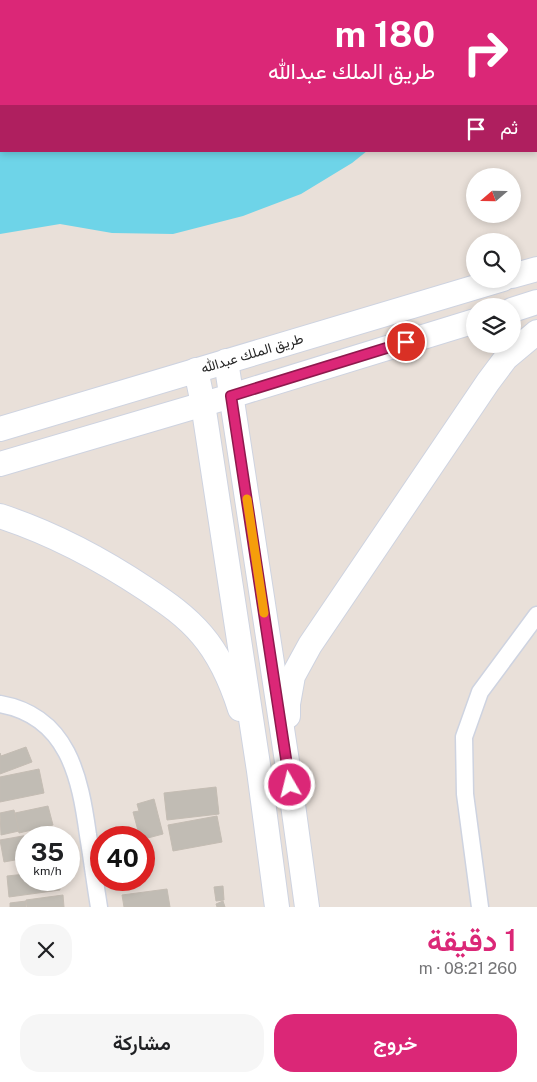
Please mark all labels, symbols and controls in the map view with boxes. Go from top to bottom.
text: 180 m [335,14,435,55]
icon: right [453,20,518,85]
text: طريق الملك عبدالله [268,58,435,84]
icon: arrive [462,115,490,143]
text: ثم [500,116,518,138]
north arrow [466,168,521,222]
map controls [466,168,521,353]
button: search [466,233,521,288]
button: layers [466,298,521,353]
pin [385,321,427,363]
icon: arrive [392,328,420,356]
street label: طريق الملك عبدالله [199,330,305,377]
position arrow [263,758,315,810]
speed limit sign: 40 [90,826,155,891]
text: 35 [31,837,64,867]
text: km/h [33,864,62,878]
text: 1 دقيقة [427,922,517,958]
button: close [20,924,72,976]
text: 260 m · 08:21 [419,959,517,978]
button: مشاركة [20,1014,264,1072]
button: خروج [274,1014,517,1072]

